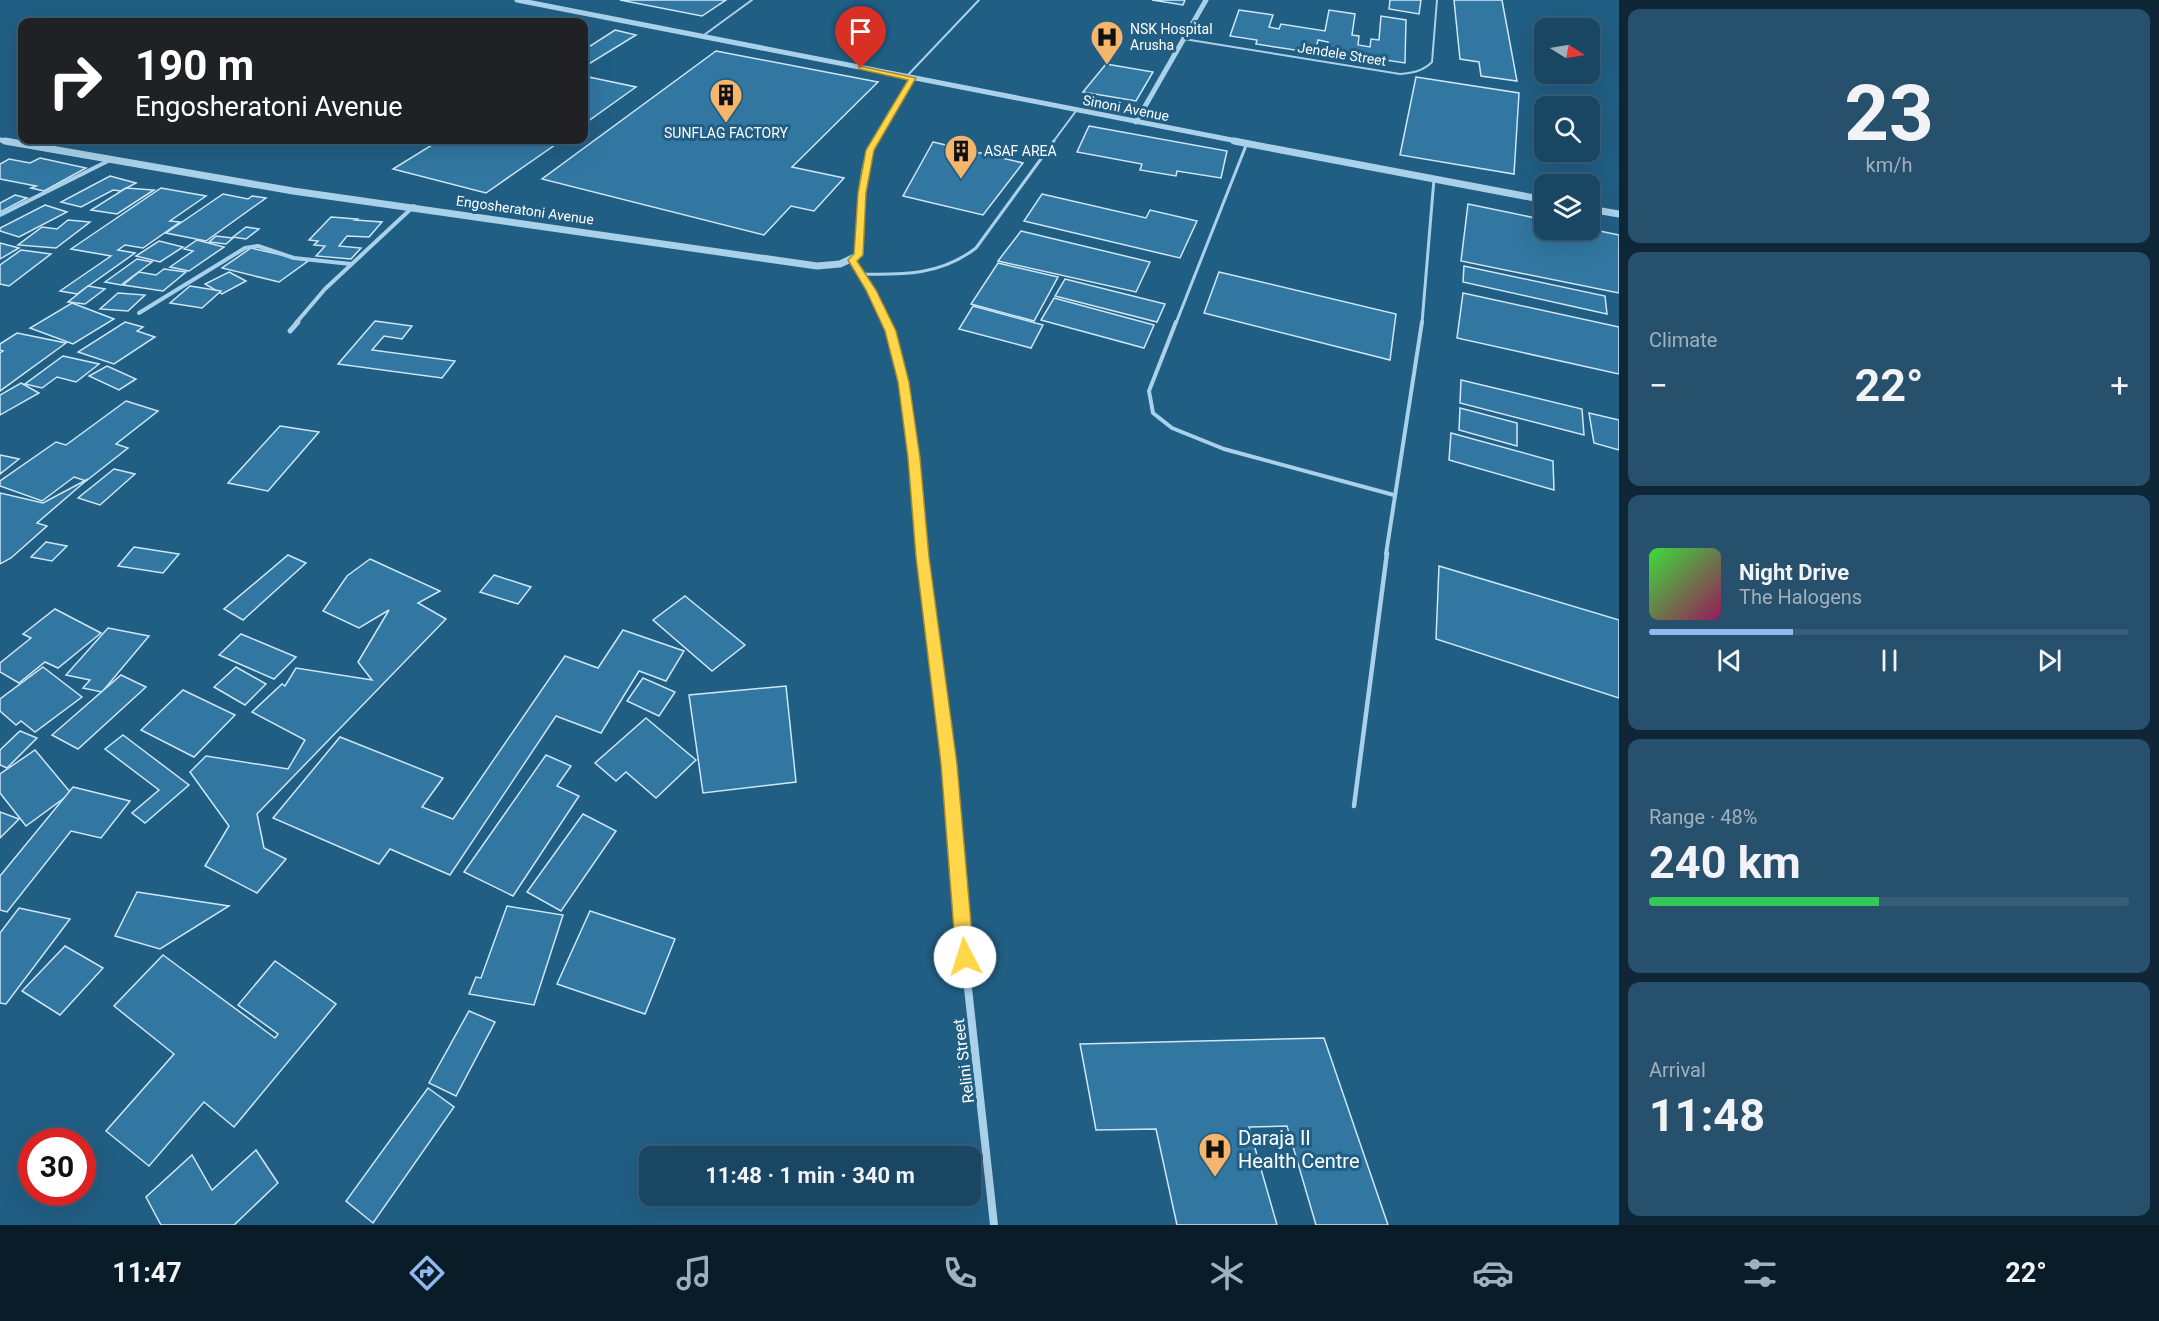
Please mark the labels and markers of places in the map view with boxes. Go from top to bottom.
pin [835,6,886,68]
hospital icon: NSK Hospital Arusha [1089,19,1125,66]
place label: NSK Hospital Arusha [1130,21,1213,53]
building icon: SUNFLAG FACTORY [708,77,744,124]
place label: SUNFLAG FACTORY [664,125,789,141]
building icon: ASAF AREA [943,133,979,180]
place label: ASAF AREA [984,143,1057,159]
place label: Daraja II Health Centre [1238,1126,1360,1173]
hospital icon: Daraja II Health Centre [1197,1131,1233,1178]

